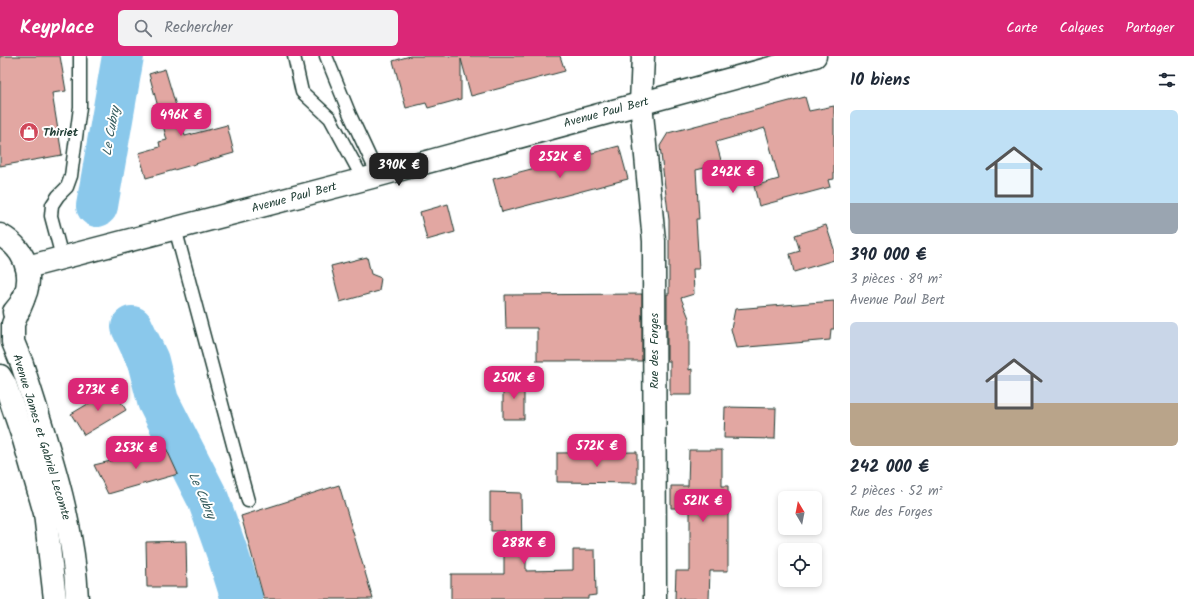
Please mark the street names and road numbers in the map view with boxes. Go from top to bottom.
street label: Avenue Paul Bert [561,92,651,133]
street label: Avenue Paul Bert [249,177,339,218]
street label: Rue des Forges [645,313,664,389]
street label: Avenue James et Gabriel Lecomte [7,352,76,523]

